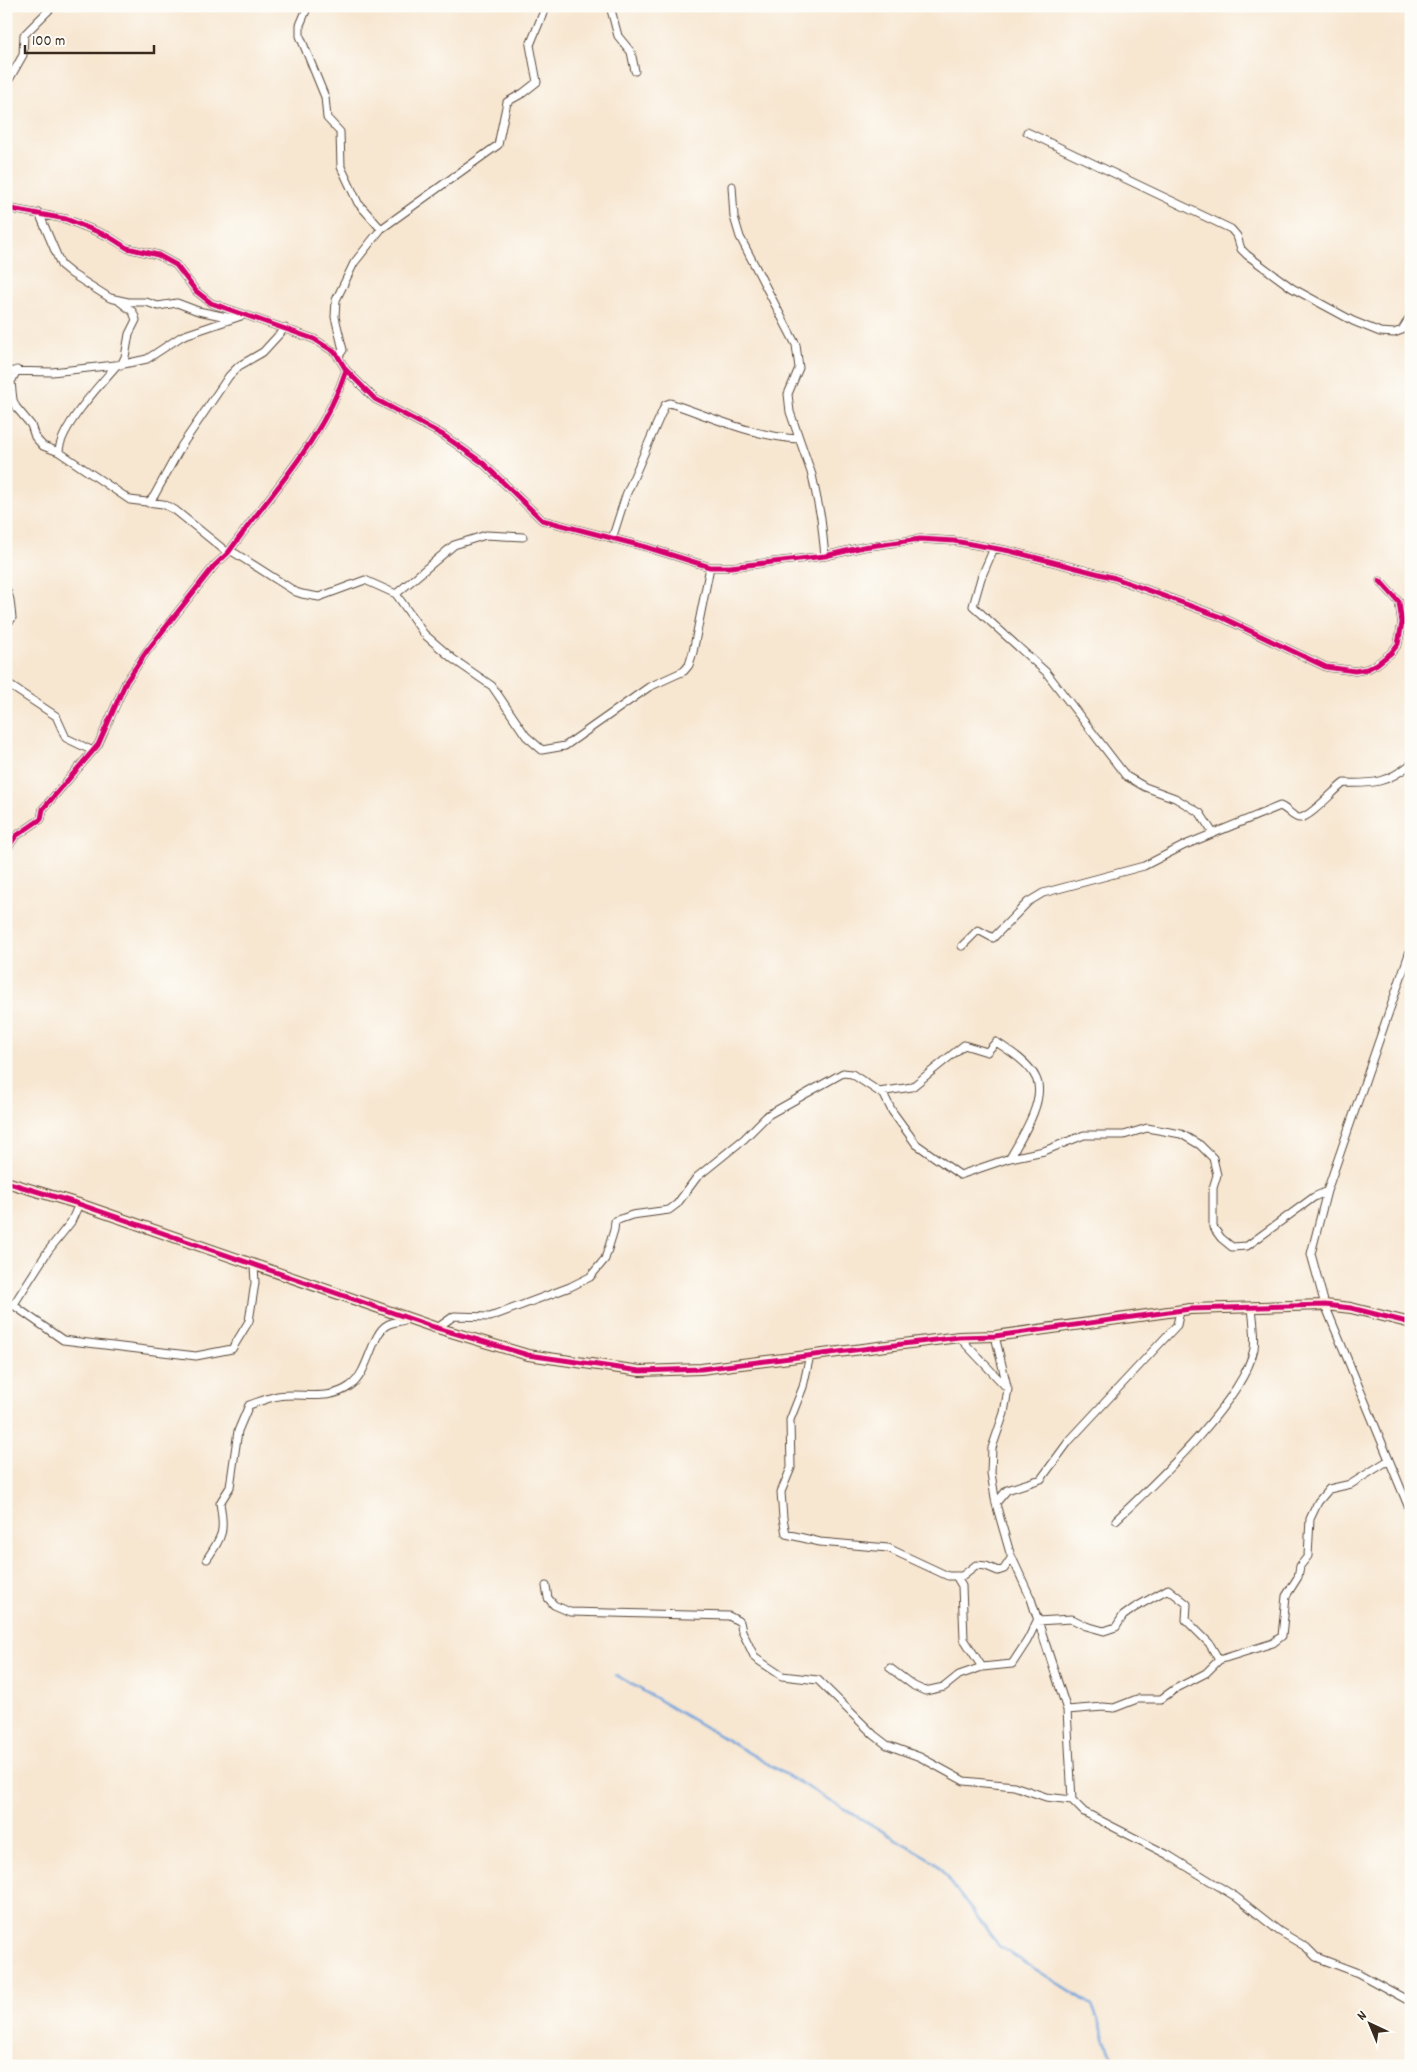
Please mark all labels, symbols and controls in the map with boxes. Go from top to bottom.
scale bar [25,22,154,54]
text: 100 m [32,31,65,53]
north arrow [1344,2000,1394,2050]
text: N [1353,2006,1372,2026]

